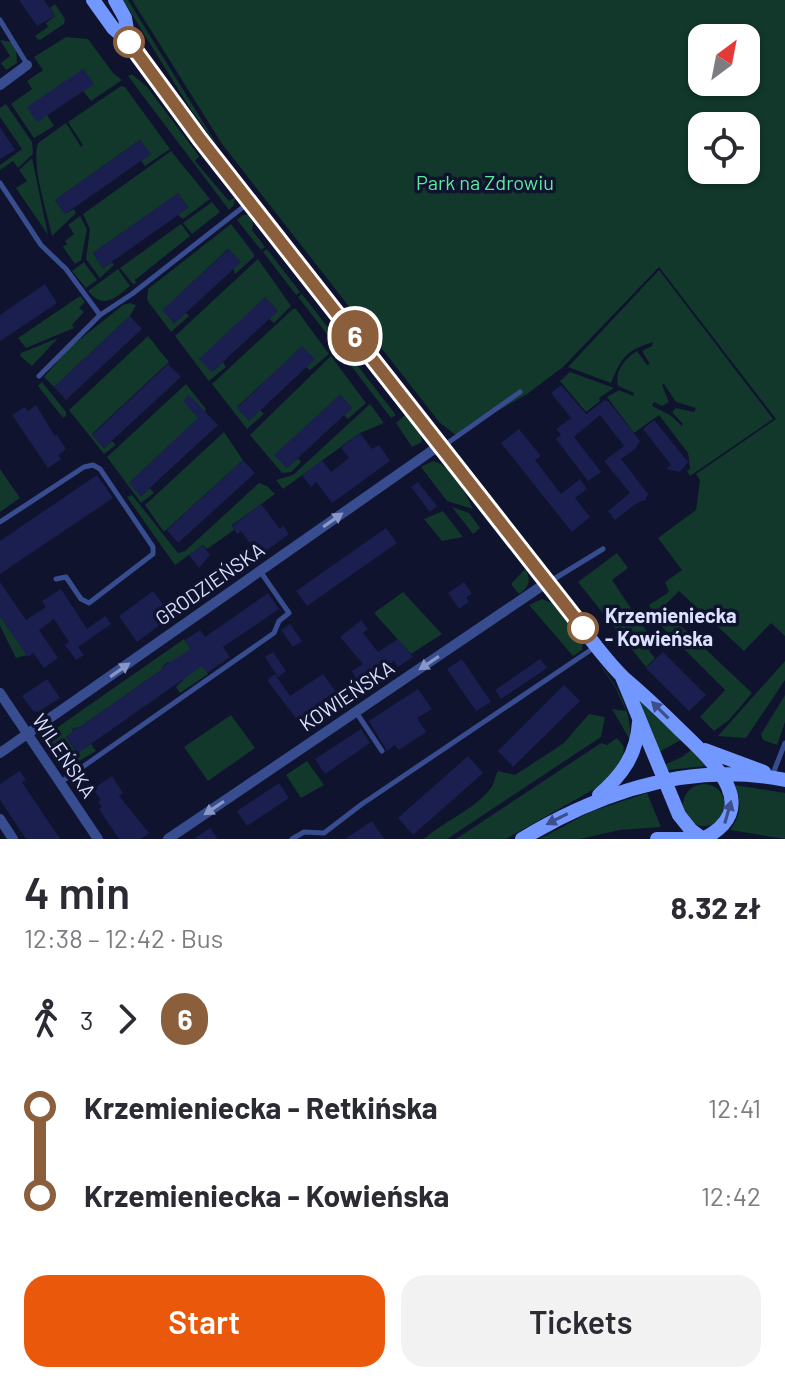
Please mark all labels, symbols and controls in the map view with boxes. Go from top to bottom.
north arrow [688,24,760,96]
map controls [688,24,760,184]
unlabelled marker [114,27,144,57]
button: locate [688,112,760,184]
park label: Park na Zdrowiu [416,170,554,194]
line badge: 6 [329,310,381,362]
text: 6 [347,319,363,353]
one-way arrow [322,513,343,528]
street label: GRODZIEŃSKA [150,537,269,630]
place label: Krzemieniecka - Kowieńska [605,603,737,650]
marker: Krzemieniecka - Kowieńska [568,613,598,643]
street label: KOWIEŃSKA [294,655,398,736]
one-way arrow [419,655,440,670]
one-way arrow [110,662,131,678]
one-way arrow [652,701,670,720]
street label: WILEŃSKA [28,709,102,802]
one-way arrow [203,800,224,815]
one-way arrow [722,800,735,824]
one-way arrow [545,813,568,826]
text: 4 min [24,865,130,918]
text: 8.32 zł [671,889,761,925]
text: 12:38 – 12:42 · Bus [24,922,223,953]
icon: walk [24,997,68,1041]
icon: forward [105,997,149,1041]
text: 6 [177,1002,192,1036]
text: 3 [80,1004,93,1035]
text: Krzemieniecka - Retkińska [84,1089,438,1125]
text: 12:41 [708,1092,761,1123]
text: Krzemieniecka - Kowieńska [84,1177,449,1213]
text: 12:42 [701,1180,761,1211]
button: Start [24,1275,385,1367]
button: Tickets [401,1275,761,1367]

